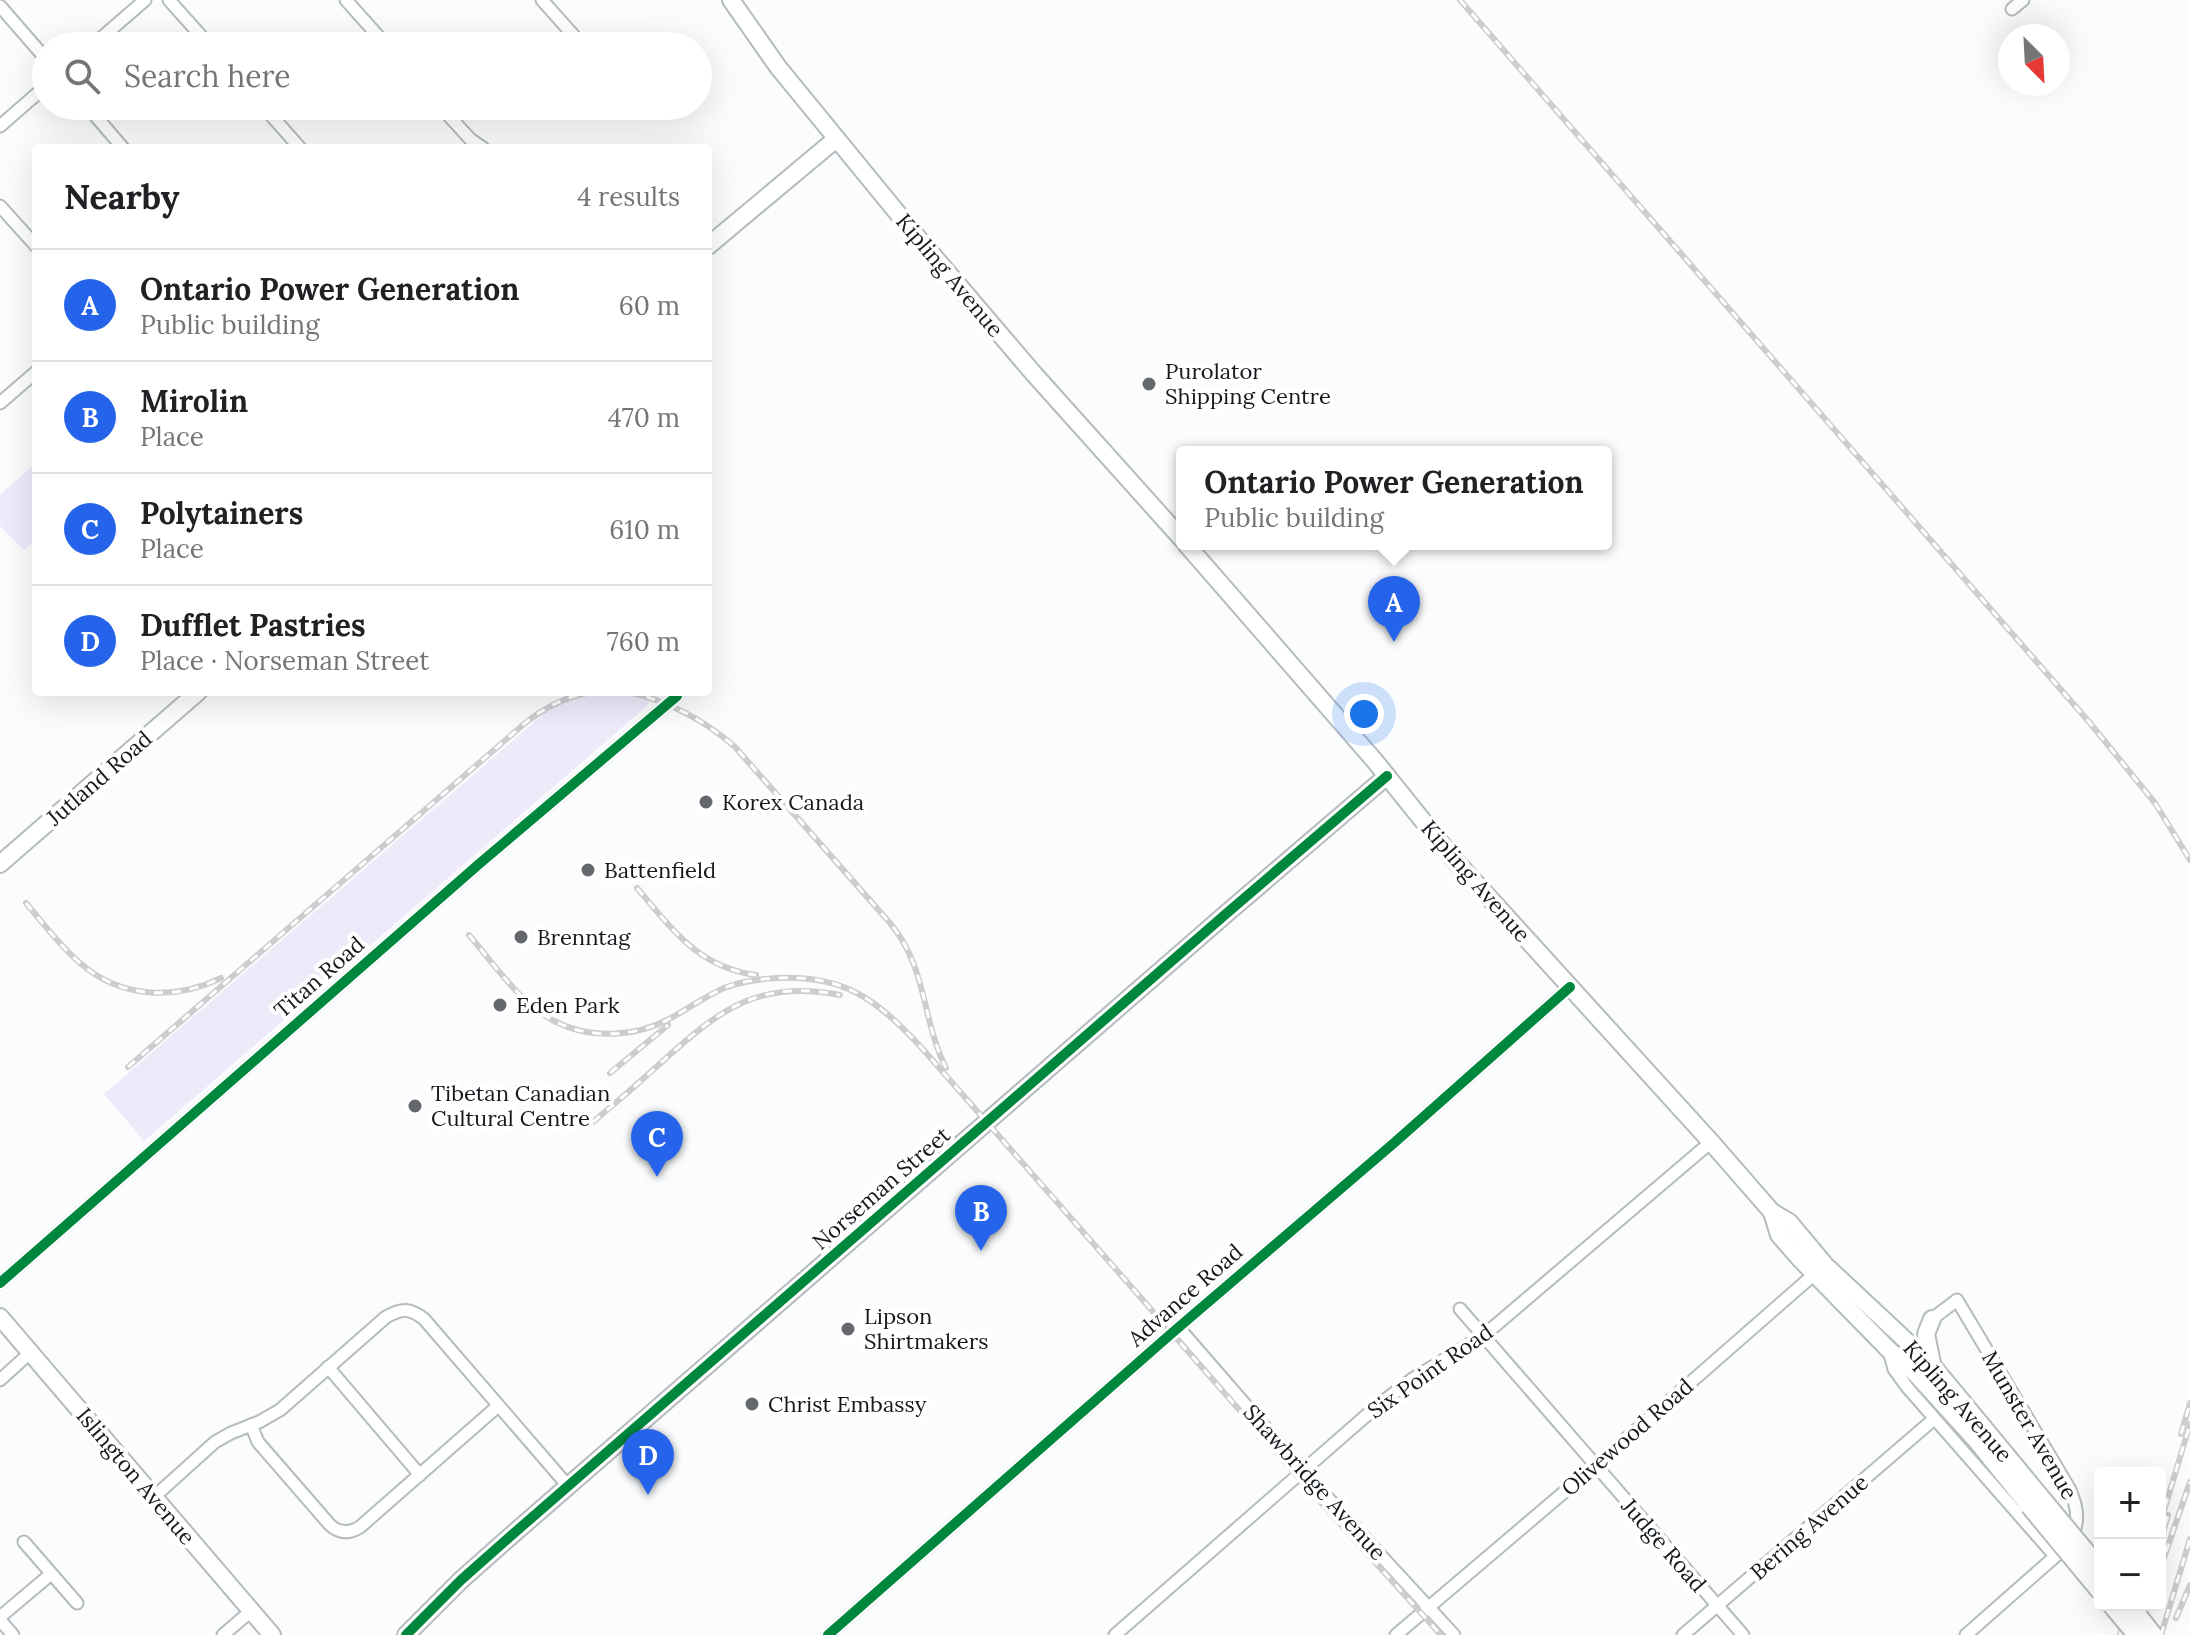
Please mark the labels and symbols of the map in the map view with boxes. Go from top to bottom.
north arrow [1998,24,2070,96]
street label: Kipling Avenue [890,208,1010,342]
place label: Purolator Shipping Centre [1165,357,1331,410]
marker: Purolator Shipping Centre [1140,375,1158,393]
pin: A [1368,576,1420,642]
your location [1344,694,1384,734]
street label: Jutland Road [40,725,157,832]
place label: Korex Canada [722,788,864,816]
marker: Korex Canada [697,793,715,811]
street label: Kipling Avenue [1415,814,1537,948]
place label: Battenfield [604,856,716,884]
marker: Battenfield [579,861,597,879]
place label: Brenntag [537,923,631,951]
marker: Brenntag [512,928,530,946]
street label: Titan Road [268,930,370,1024]
place label: Eden Park [516,991,620,1019]
marker: Eden Park [491,996,509,1014]
place label: Tibetan Canadian Cultural Centre [431,1079,610,1132]
marker: Tibetan Canadian Cultural Centre [406,1097,424,1115]
pin: C [631,1111,683,1177]
street label: Norseman Street [806,1120,956,1256]
pin: B [955,1185,1007,1251]
street label: Advance Road [1121,1238,1248,1353]
place label: Lipson Shirtmakers [864,1302,988,1355]
street label: Six Point Road [1362,1317,1498,1425]
marker: Lipson Shirtmakers [839,1320,857,1338]
street label: Kipling Avenue [1897,1334,2019,1468]
street label: Munster Avenue [1976,1346,2084,1505]
street label: Olivewood Road [1555,1372,1699,1502]
place label: Christ Embassy [768,1390,927,1418]
marker: Christ Embassy [743,1395,761,1413]
street label: Shawbridge Avenue [1238,1398,1392,1566]
street label: Islington Avenue [71,1402,201,1550]
pin: D [622,1429,674,1495]
street label: Bering Avenue [1744,1468,1874,1586]
street label: Judge Road [1615,1492,1712,1598]

